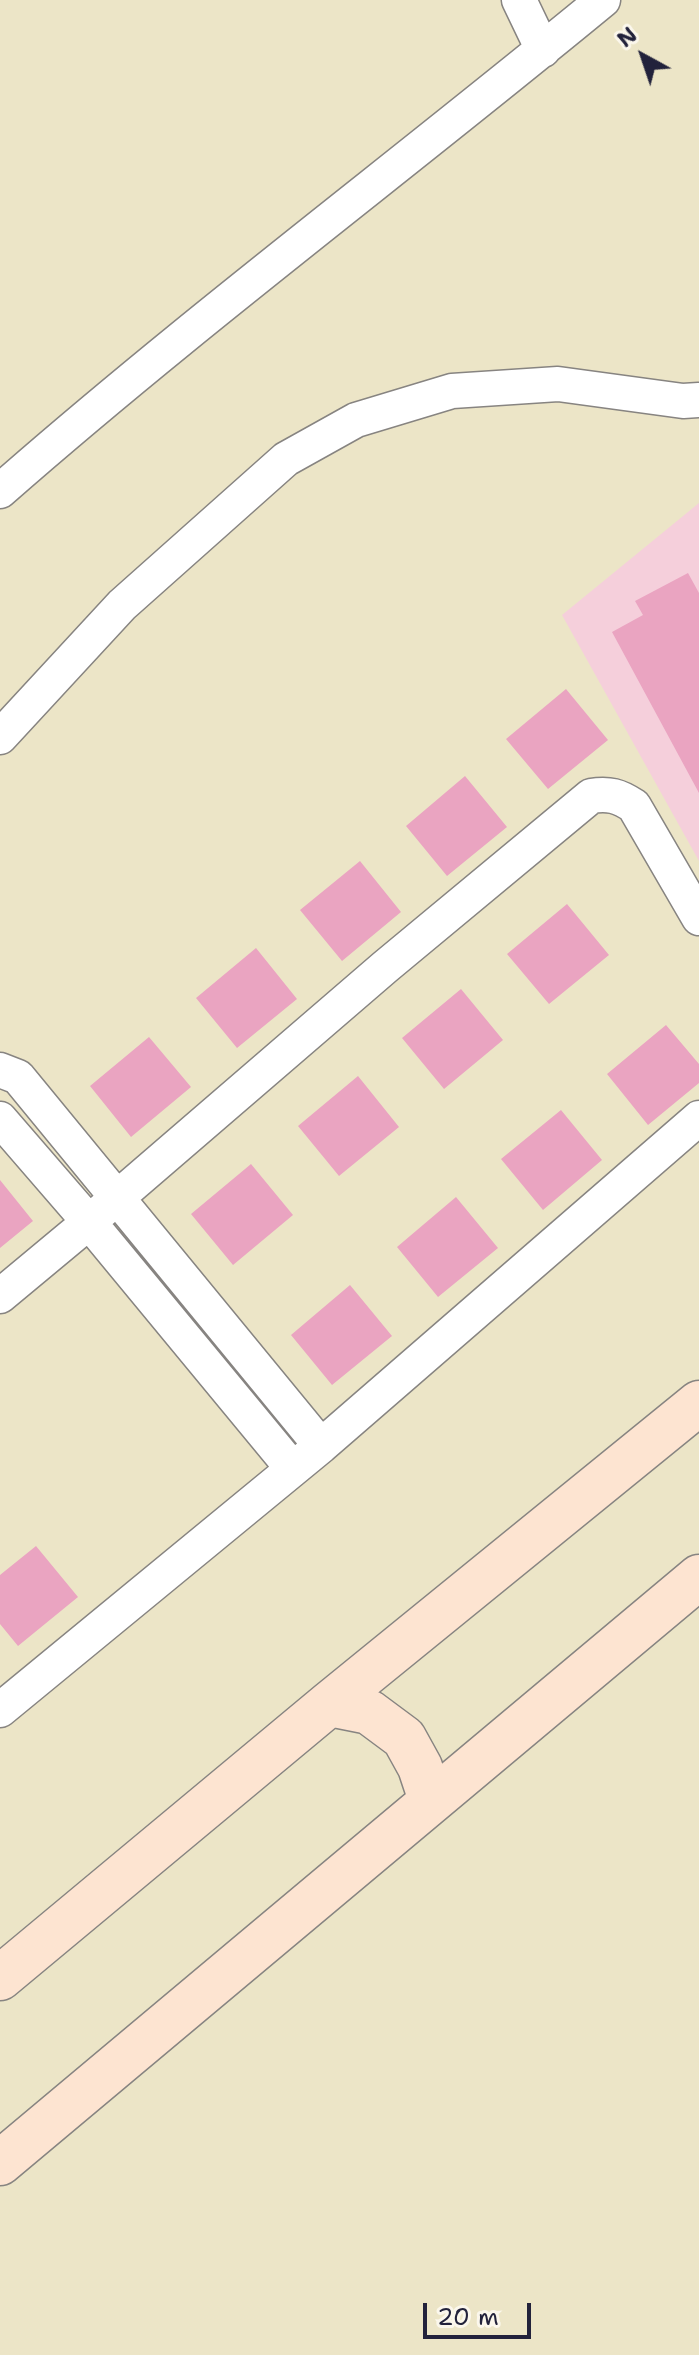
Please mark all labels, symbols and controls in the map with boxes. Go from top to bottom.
north arrow [603,16,683,96]
text: N [611,21,643,54]
scale bar [427,2287,535,2337]
text: 20 m [437,2301,499,2333]

